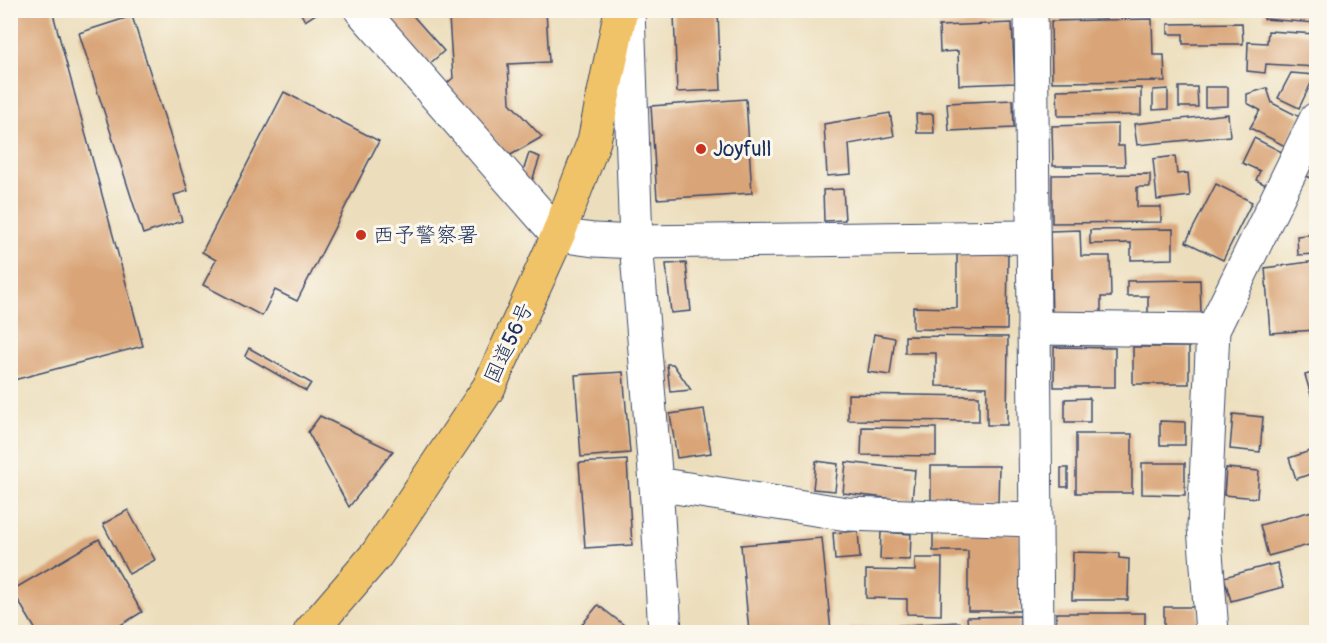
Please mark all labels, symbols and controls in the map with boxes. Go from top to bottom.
place label: Joyfull [713,136,772,163]
marker: Joyfull [694,142,708,156]
place label: 西予警察署 [373,222,478,249]
marker: 西予警察署 [354,228,368,242]
street label: 国道56号 [478,298,540,388]

